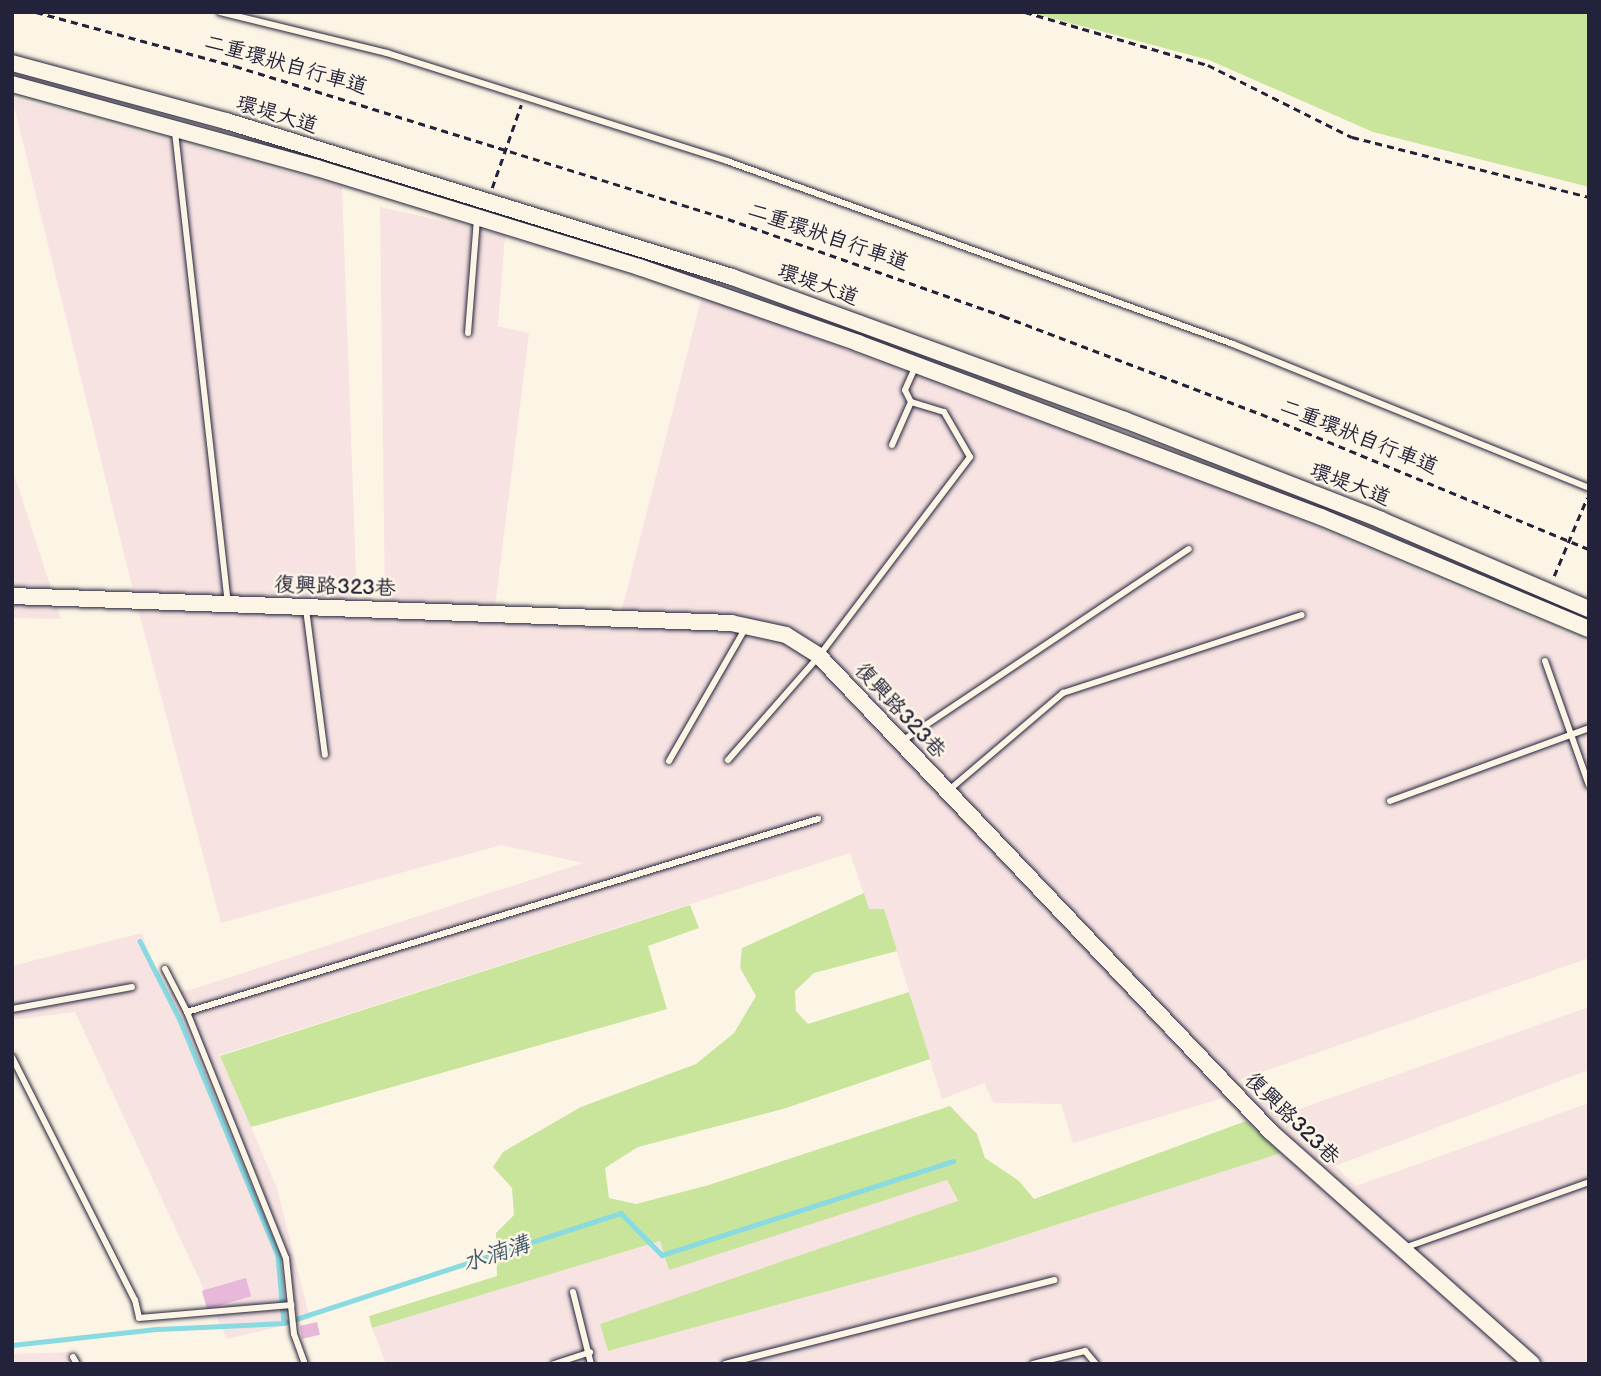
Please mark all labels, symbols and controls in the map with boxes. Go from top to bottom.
street label: 二重環狀自行車道 [202,30,370,100]
street label: 環堤大道 [233,91,321,139]
street label: 二重環狀自行車道 [744,198,912,276]
street label: 環堤大道 [774,259,862,311]
street label: 二重環狀自行車道 [1276,394,1442,480]
street label: 環堤大道 [1306,458,1394,512]
street label: 復興路323巷 [274,572,396,602]
street label: 復興路323巷 [849,658,951,764]
street label: 復興路323巷 [1239,1068,1345,1170]
water label: 水湳溝 [459,1230,533,1278]

